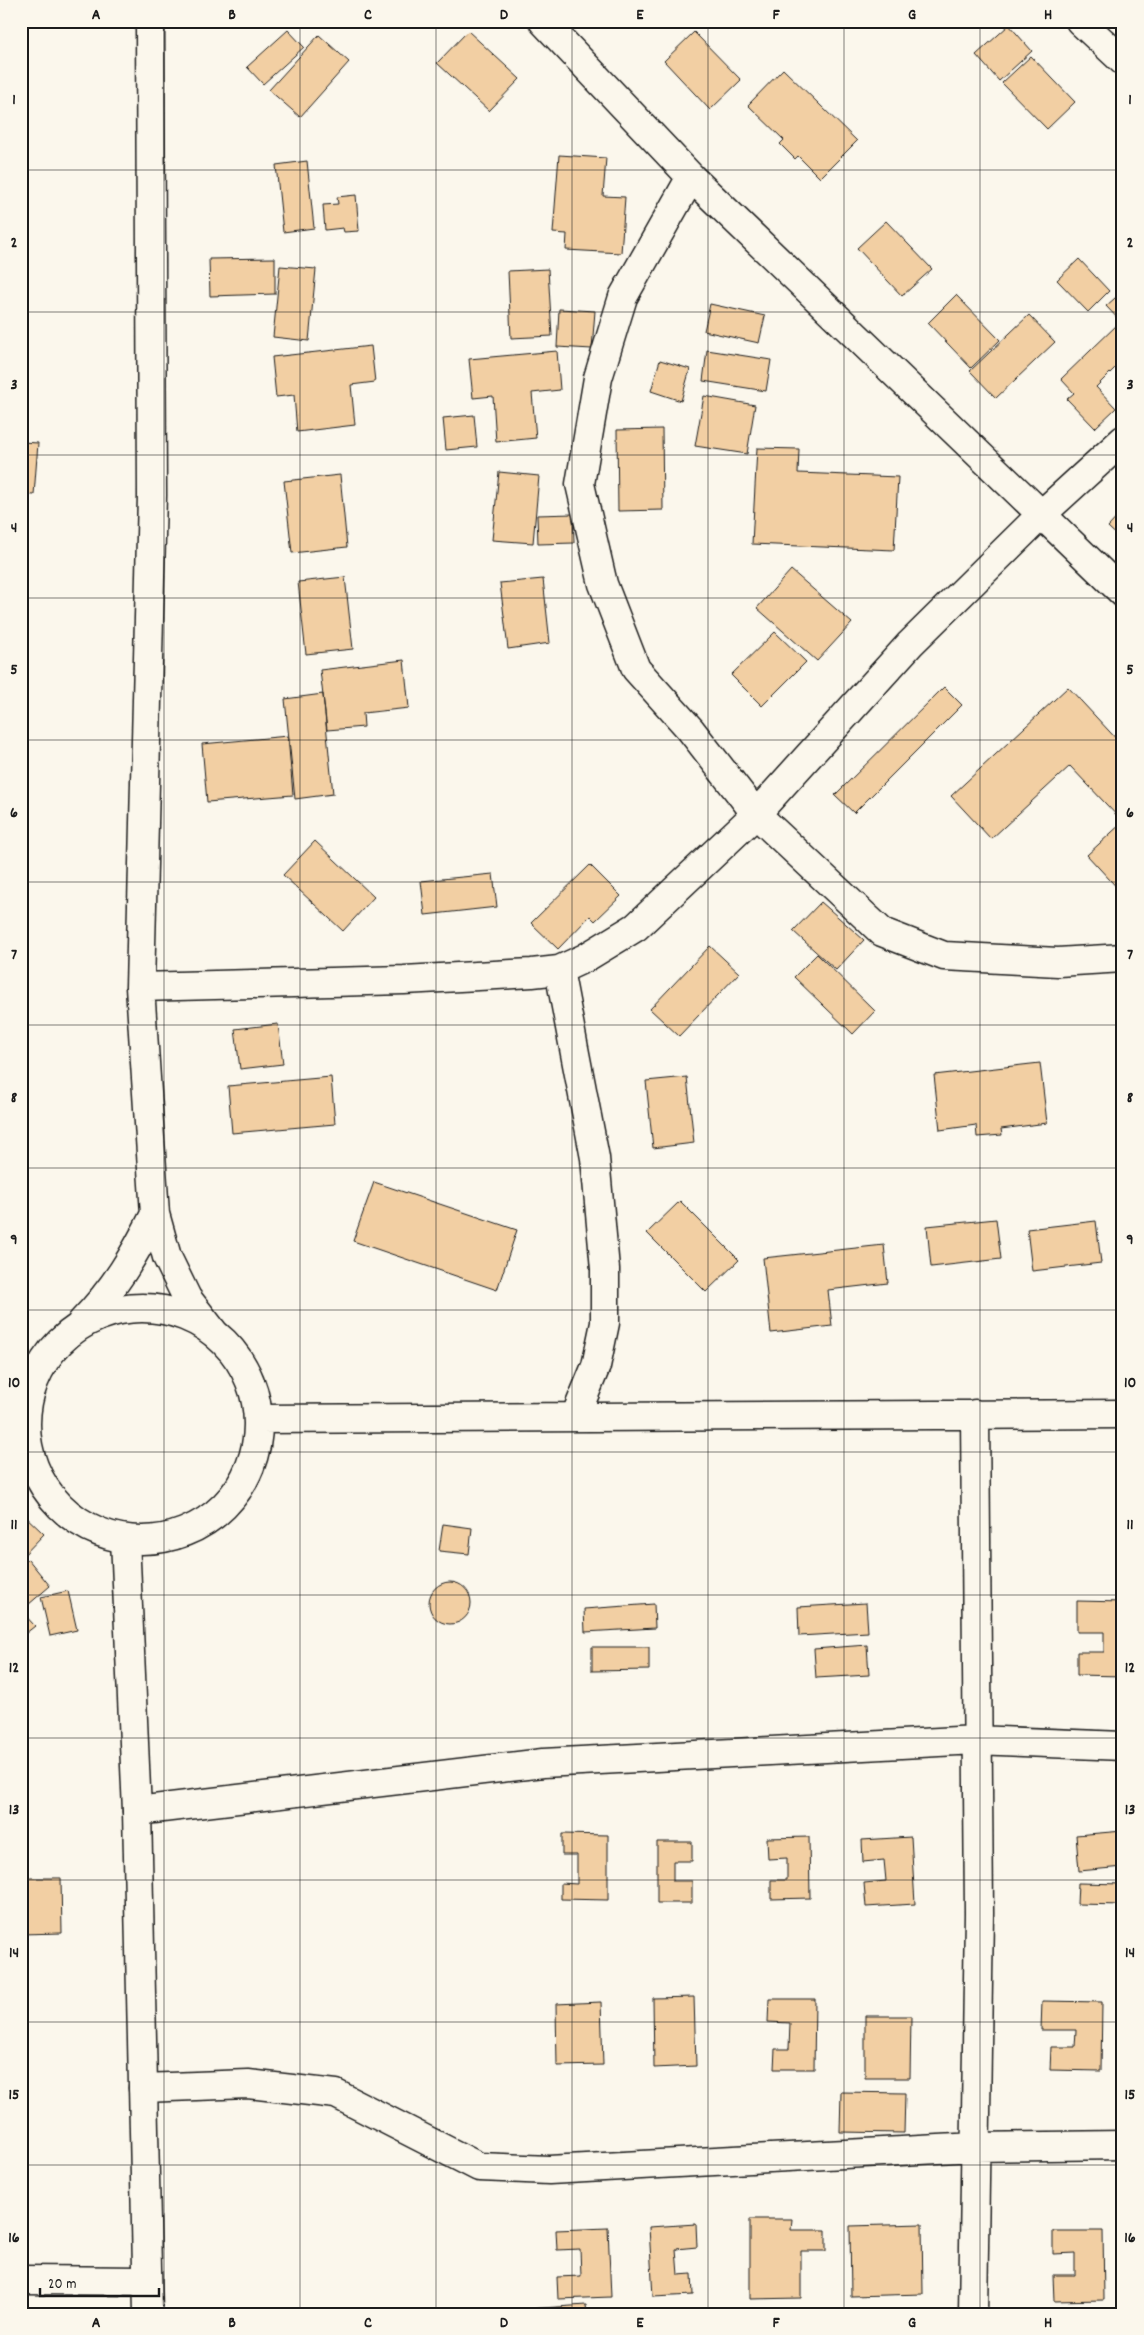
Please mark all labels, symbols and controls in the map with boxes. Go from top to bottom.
text: A [92,4,101,27]
text: B [228,4,236,27]
text: C [364,4,372,27]
text: D [500,4,509,27]
text: E [636,4,644,27]
text: F [772,4,780,27]
text: G [908,4,916,27]
text: H [1044,4,1052,27]
text: 1 [12,89,16,112]
text: 1 [1128,89,1132,112]
text: 2 [11,232,18,255]
text: 2 [1127,232,1134,255]
text: 3 [10,374,18,397]
text: 3 [1126,374,1134,397]
text: 4 [11,517,17,540]
text: 4 [1127,517,1133,540]
text: 5 [10,659,18,682]
text: 5 [1126,659,1134,682]
text: 6 [10,802,18,825]
text: 6 [1126,802,1134,825]
text: 7 [11,944,17,967]
text: 7 [1127,944,1133,967]
text: 8 [11,1087,18,1110]
text: 8 [1127,1087,1134,1110]
text: 9 [10,1229,18,1252]
text: 9 [1126,1229,1134,1252]
text: 10 [8,1372,20,1395]
text: 10 [1124,1372,1136,1395]
text: 11 [10,1514,18,1537]
text: 11 [1126,1514,1134,1537]
text: 12 [9,1657,19,1680]
text: 12 [1125,1657,1135,1680]
text: 13 [9,1799,19,1822]
text: 13 [1125,1799,1135,1822]
text: 14 [9,1942,19,1965]
text: 14 [1125,1942,1135,1965]
text: 15 [9,2084,19,2107]
text: 15 [1125,2084,1135,2107]
text: 16 [8,2227,20,2250]
text: 16 [1124,2227,1136,2250]
scale bar [40,2265,159,2297]
text: 20 m [48,2274,76,2296]
text: A [92,2312,101,2335]
text: B [228,2312,236,2335]
text: C [364,2312,372,2335]
text: D [500,2312,509,2335]
text: E [636,2312,644,2335]
text: F [772,2312,780,2335]
text: G [908,2312,916,2335]
text: H [1044,2312,1052,2335]

